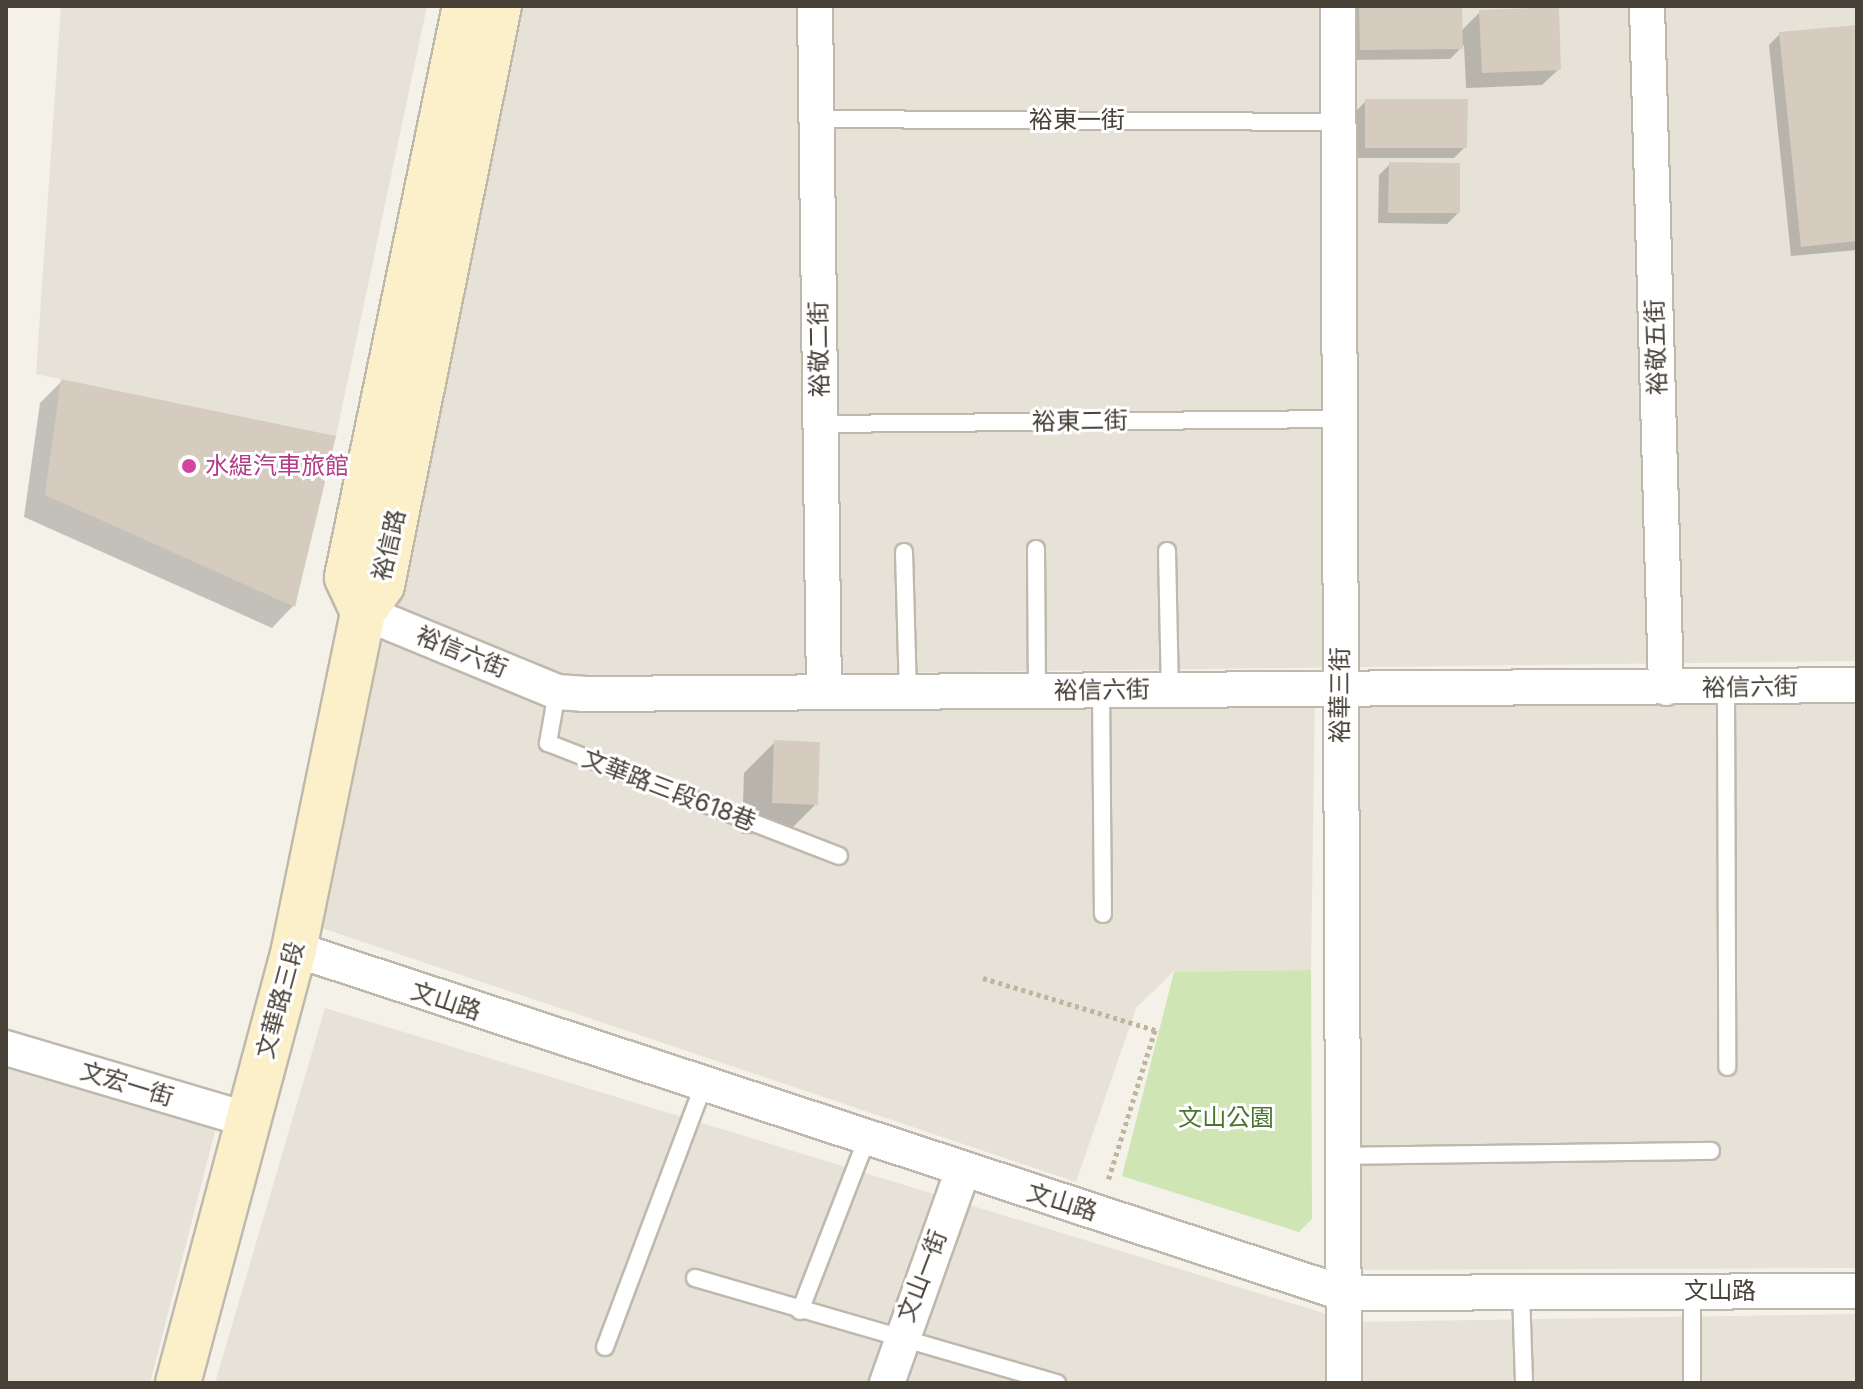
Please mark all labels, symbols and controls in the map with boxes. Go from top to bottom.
street label: 裕東一街 [1029,106,1125,134]
street label: 裕敬五街 [1640,299,1672,395]
street label: 裕敬二街 [804,301,834,397]
street label: 裕東二街 [1032,406,1128,436]
place label: 水緹汽車旅館 [205,452,349,480]
marker: 水緹汽車旅館 [180,457,198,475]
street label: 裕信路 [367,507,411,583]
street label: 裕信六街 [412,621,512,683]
street label: 裕華三街 [1326,647,1354,743]
street label: 裕信六街 [1702,672,1798,702]
street label: 裕信六街 [1054,675,1150,705]
street label: 文華路三段618巷 [578,744,760,836]
street label: 文華路三段 [251,938,309,1062]
street label: 文山路 [407,976,485,1026]
street label: 文宏一街 [77,1056,177,1112]
park label: 文山公園 [1178,1104,1274,1132]
street label: 文山路 [1023,1178,1101,1226]
street label: 文山一街 [891,1226,953,1326]
street label: 文山路 [1684,1277,1756,1305]

